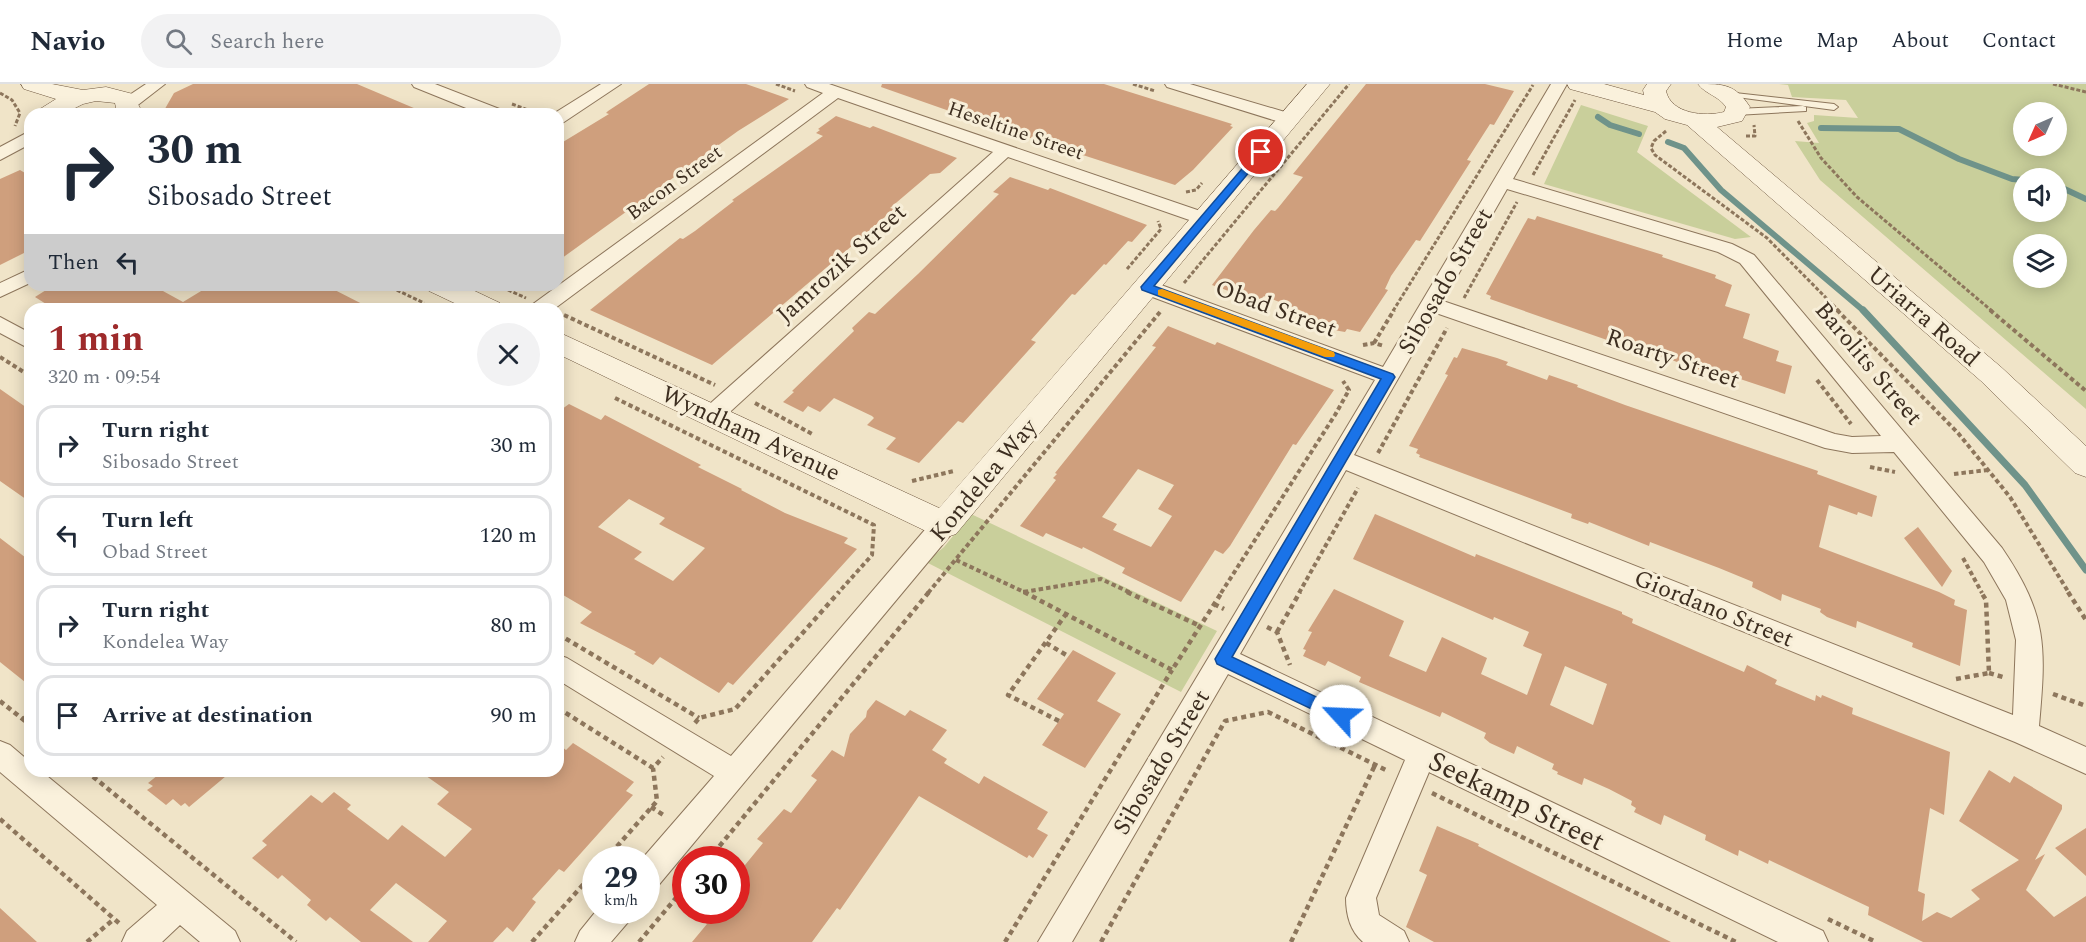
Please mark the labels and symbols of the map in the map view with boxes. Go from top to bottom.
street label: Heseltine Street [944,94,1088,168]
north arrow [2013,102,2067,156]
pin [1235,126,1286,177]
street label: Bacon Street [620,138,729,228]
street label: Jamrozik Street [768,195,915,332]
street label: Sibosado Street [1389,201,1503,362]
street label: Uriarra Road [1859,258,1988,376]
street label: Obad Street [1210,270,1342,348]
street label: Barolits Street [1805,294,1931,434]
street label: Roarty Street [1601,319,1744,399]
street label: Wyndham Avenue [655,377,846,491]
street label: Kondelea Way [921,410,1047,550]
street label: Giordano Street [1628,560,1799,657]
street label: Sibosado Street [1104,683,1220,842]
position arrow [1309,684,1373,748]
street label: Seekamp Street [1421,740,1612,863]
speed limit sign: 30 [672,846,750,924]

